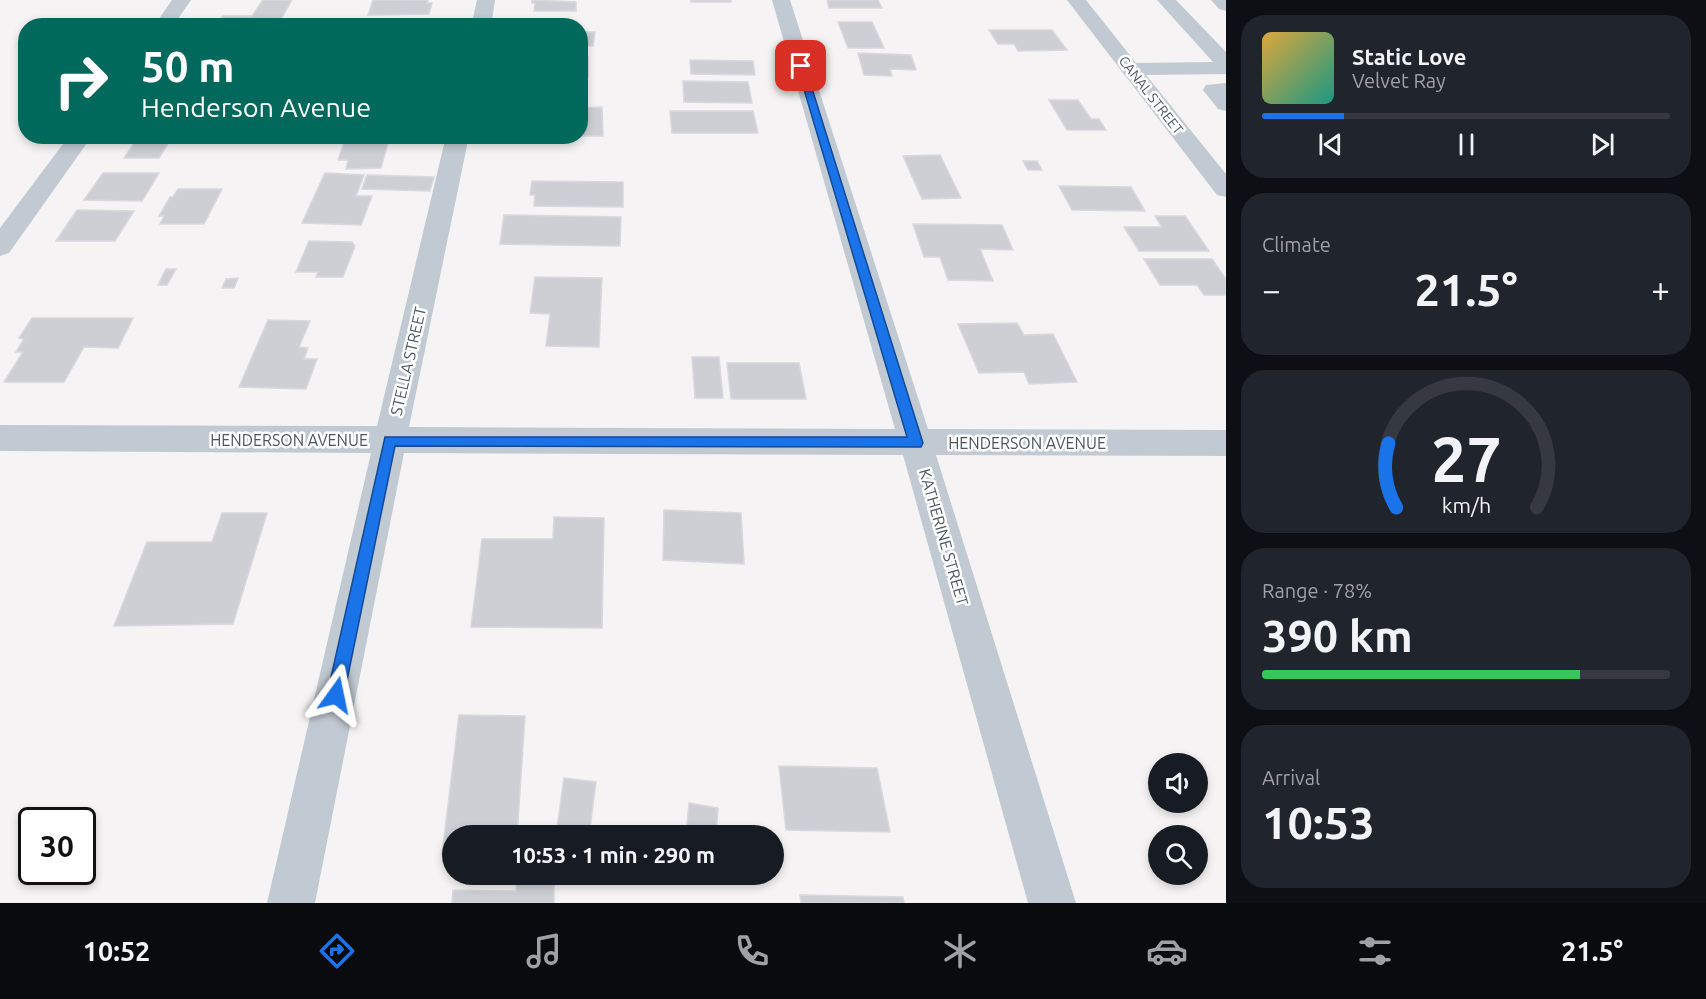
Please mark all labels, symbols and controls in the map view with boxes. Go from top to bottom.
pin [775,40,826,91]
icon: right [42,42,120,120]
text: 50 m [141,43,235,90]
text: Static Love [1352,44,1467,69]
icon: arrive [784,49,817,82]
street label: CANAL STREET [1116,53,1187,137]
text: Velvet Ray [1352,69,1446,92]
text: Henderson Avenue [141,92,371,122]
icon: previous [1314,128,1347,161]
icon: pause [1450,128,1483,161]
icon: next [1586,128,1619,161]
text: Climate [1262,233,1331,256]
text: 21.5° [1414,264,1518,315]
text: − [1262,271,1281,308]
text: + [1651,271,1670,308]
street label: STELLA STREET [387,305,429,417]
text: 27 [1431,425,1501,495]
street label: HENDERSON AVENUE [210,431,368,449]
street label: HENDERSON AVENUE [948,434,1106,452]
street label: KATHERINE STREET [916,467,972,607]
text: km/h [1441,494,1491,518]
text: Range · 78% [1262,579,1372,602]
text: 390 km [1262,610,1413,661]
position arrow [304,663,368,727]
map controls [1148,753,1208,885]
button: sound [1148,753,1208,813]
text: Arrival [1262,766,1320,789]
text: 10:53 [1262,797,1375,848]
speed limit sign: 30 [18,807,96,885]
button: search [1148,825,1208,885]
text: 10:53 · 1 min · 290 m [511,842,715,867]
icon: directions [316,930,358,972]
icon: music [523,930,565,972]
icon: phone [731,930,773,972]
icon: climate [939,930,981,972]
icon: car [1146,930,1188,972]
icon: filters [1354,930,1396,972]
text: 10:52 [83,936,150,966]
text: 21.5° [1561,936,1623,966]

